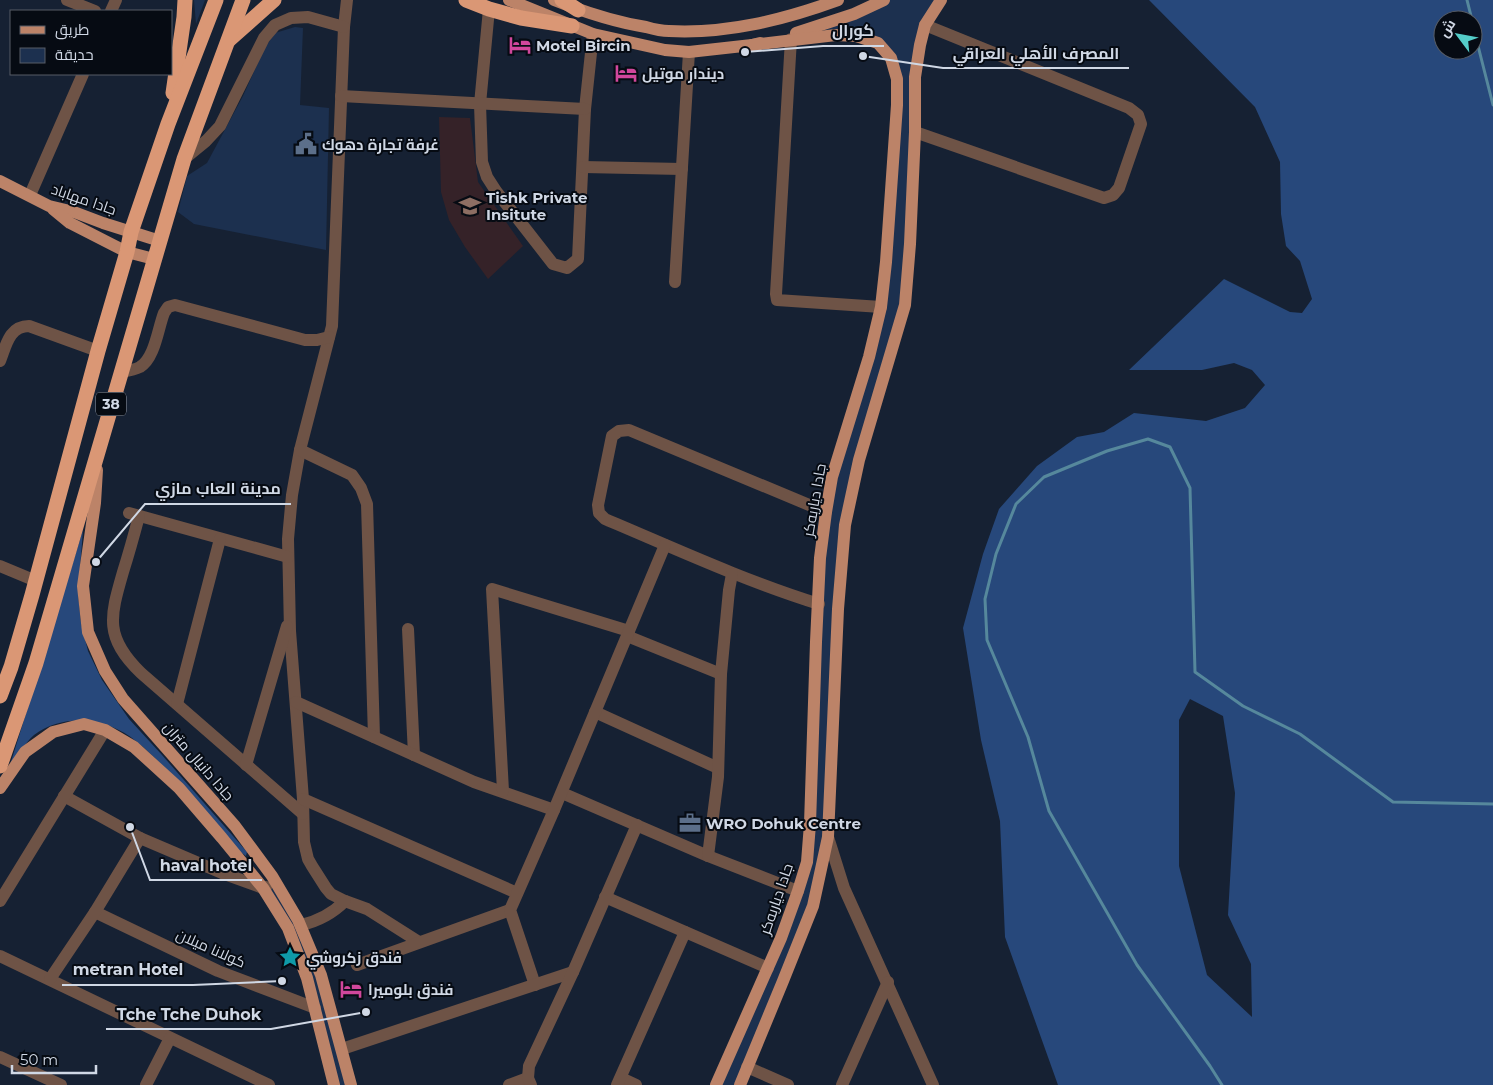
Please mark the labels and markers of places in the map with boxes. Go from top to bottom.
callout: كورال [823,15,884,46]
hotel icon: Motel Bircin [507,32,533,58]
place label: Motel Bircin [536,36,631,55]
callout: المصرف الأهلي العراقي [943,37,1129,68]
hotel icon: ديندار موتيل [613,60,639,86]
place label: ديندار موتيل [642,64,724,83]
public building icon: غرفة تجارة دهوك [293,131,319,157]
place label: غرفة تجارة دهوك [322,135,439,154]
place label: Tishk Private Insitute [486,188,588,224]
school or university icon: Tishk Private Insitute [457,193,483,219]
callout: مدينة العاب مازي [145,473,291,504]
office icon: WRO Dohuk Centre [677,810,703,836]
place label: WRO Dohuk Centre [706,814,861,833]
callout: haval hotel [150,849,262,880]
place icon: فندق زكروشي [277,944,303,970]
place label: فندق زكروشي [306,948,402,970]
callout: metran Hotel [62,954,193,985]
hotel icon: فندق بلوميرا [338,976,364,1002]
place label: فندق بلوميرا [368,980,454,999]
callout: Tche Tche Duhok [106,998,271,1029]

